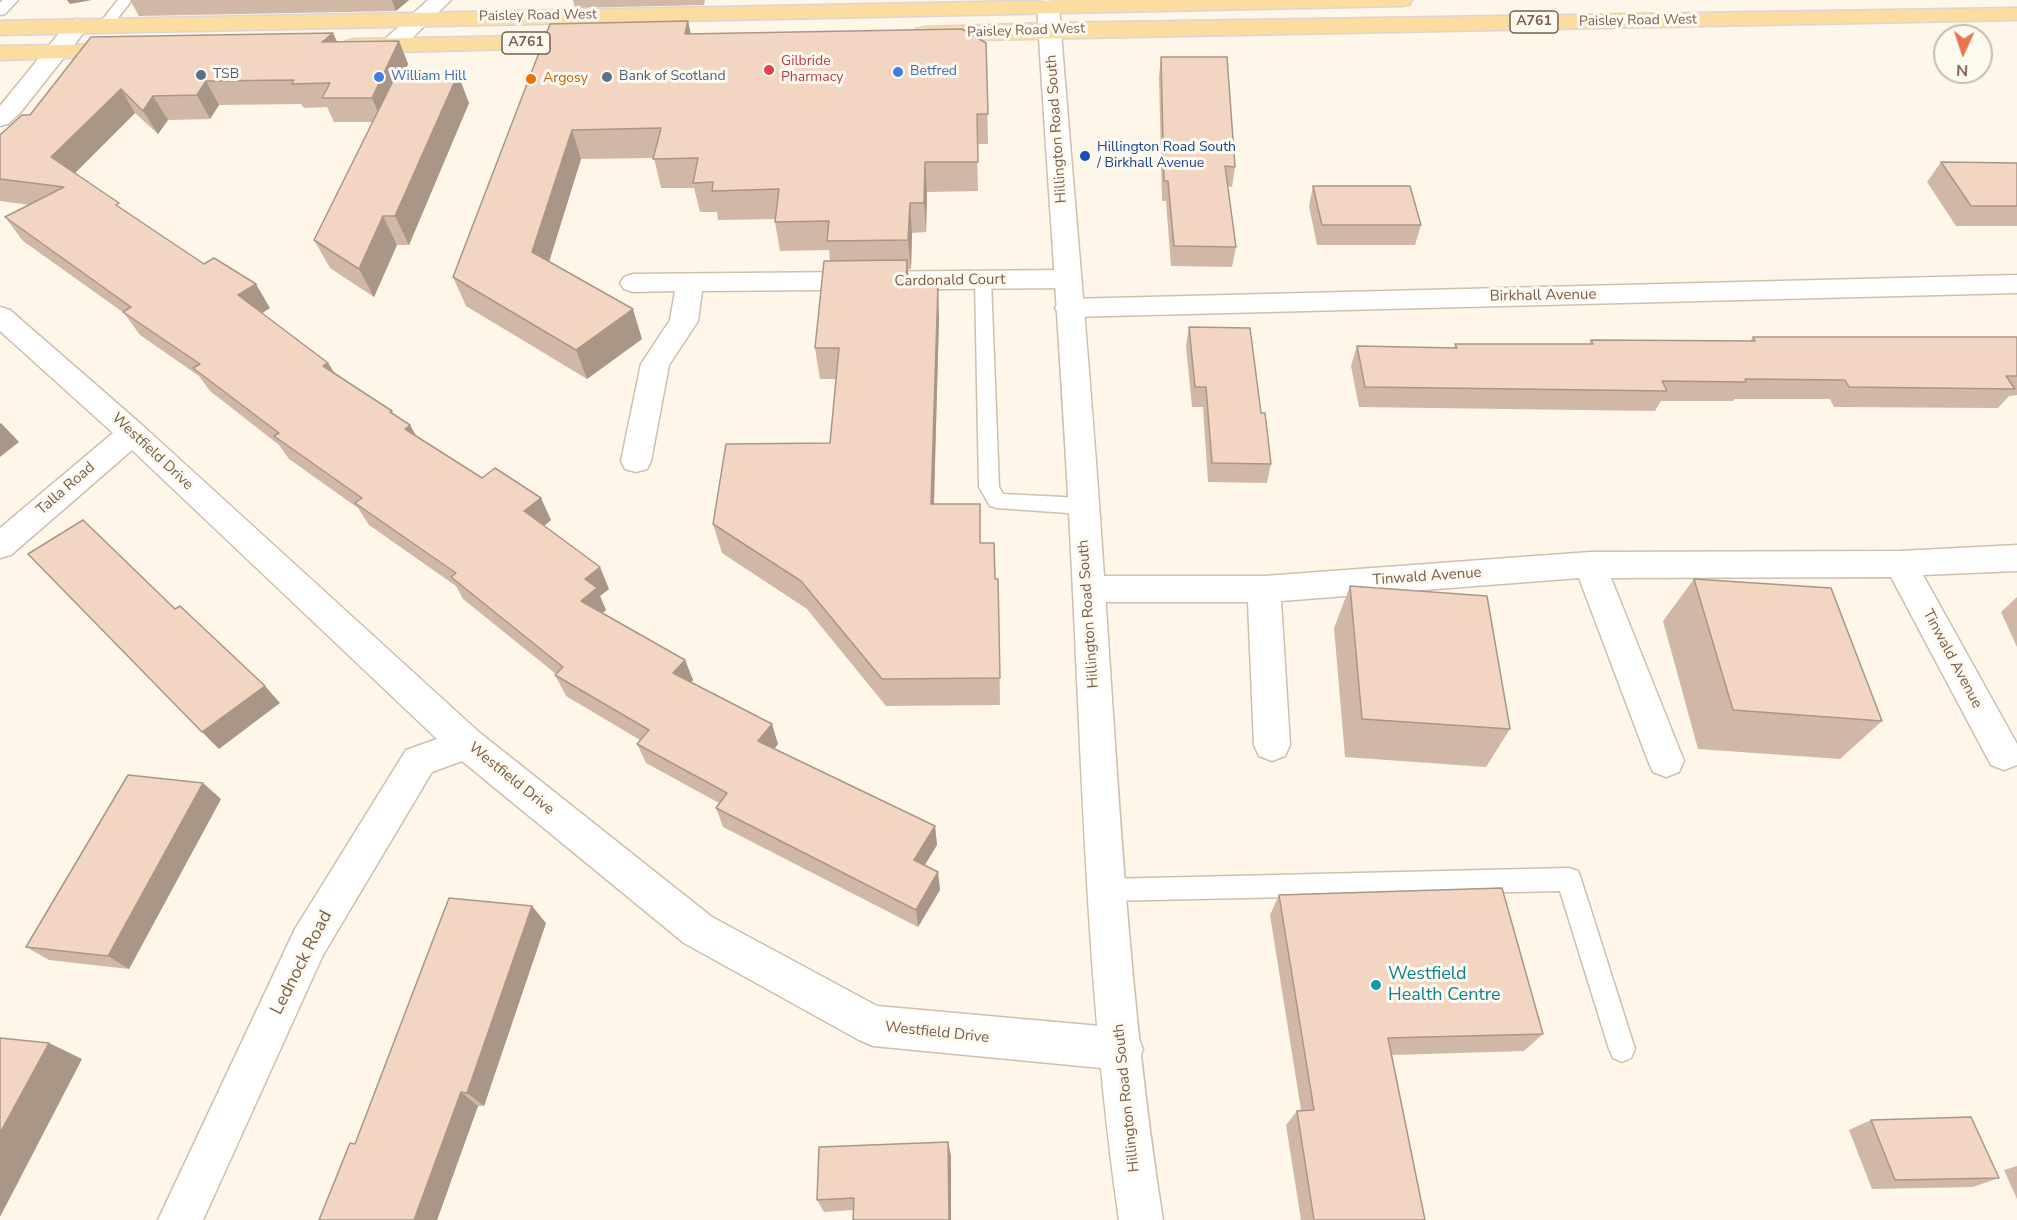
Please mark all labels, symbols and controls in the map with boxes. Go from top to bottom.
street label: Paisley Road West [479,7,597,25]
road number: A761 [1510,11,1558,33]
street label: Paisley Road West [1579,12,1697,30]
street label: Paisley Road West [967,21,1085,41]
north arrow [1933,24,1993,84]
road number: A761 [502,32,550,54]
place label: Gilbride Pharmacy [781,54,843,86]
street label: Hillington Road South [1043,54,1071,204]
text: N [1956,59,1969,81]
marker: Gilbride Pharmacy [762,63,776,77]
place label: Betfred [910,64,957,80]
marker: Betfred [891,65,905,79]
place label: TSB [213,67,239,83]
marker: TSB [194,68,208,82]
place label: William Hill [391,69,466,85]
place label: Bank of Scotland [619,69,726,85]
marker: William Hill [372,70,386,84]
marker: Bank of Scotland [600,70,614,84]
place label: Argosy [543,71,588,87]
marker: Argosy [524,72,538,86]
place label: Hillington Road South / Birkhall Avenue [1097,140,1236,172]
marker: Hillington Road South / Birkhall Avenue [1078,149,1092,163]
street label: Cardonald Court [894,271,1006,291]
street label: Birkhall Avenue [1489,286,1597,306]
street label: Westfield Drive [107,410,197,494]
street label: Talla Road [33,459,99,519]
street label: Hillington Road South [1075,539,1103,689]
street label: Tinwald Avenue [1372,564,1482,590]
street label: Tinwald Avenue [1918,606,1986,712]
street label: Westfield Drive [465,739,557,819]
street label: Lednock Road [267,907,337,1019]
place label: Westfield Health Centre [1388,964,1501,1006]
marker: Westfield Health Centre [1369,978,1383,992]
street label: Westfield Drive [884,1019,990,1047]
street label: Hillington Road South [1110,1023,1144,1173]

